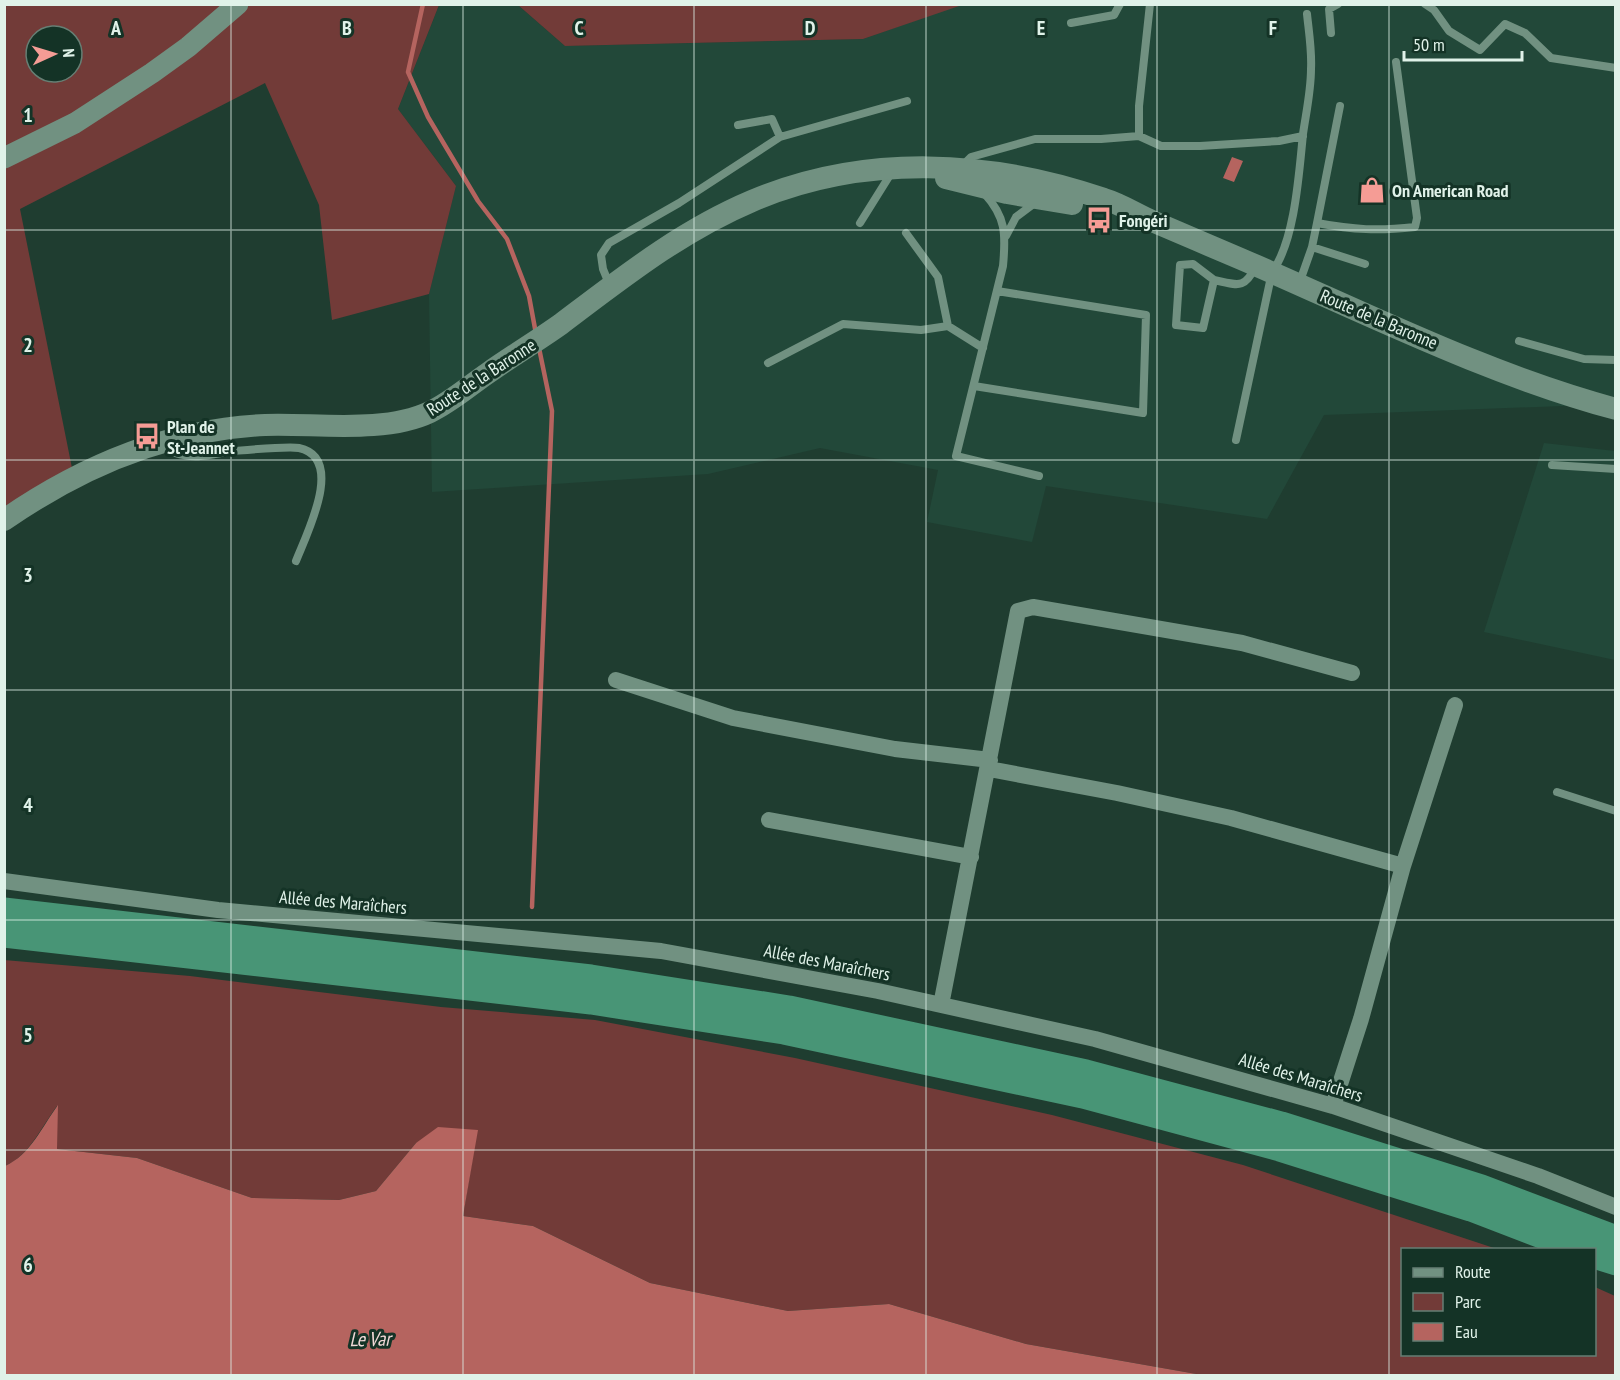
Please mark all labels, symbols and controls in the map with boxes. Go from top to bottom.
text: A [110,15,122,41]
text: B [342,15,352,41]
text: C [574,15,584,41]
text: D [805,15,816,41]
text: E [1037,15,1045,41]
text: F [1269,15,1277,41]
north arrow [24,24,84,84]
scale bar [1404,24,1522,62]
text: 50 m [1413,33,1445,56]
text: N [59,48,79,58]
text: 1 [23,102,33,128]
shop icon: On American Road [1357,175,1387,205]
place label: On American Road [1392,179,1508,202]
bus stop icon: Fongéri [1084,205,1114,235]
place label: Fongéri [1119,209,1168,232]
street label: Route de la Baronne [1317,284,1441,354]
text: 2 [23,332,33,358]
street label: Route de la Baronne [422,333,540,421]
place label: Plan de St-Jeannet [167,415,236,459]
bus stop icon: Plan de St-Jeannet [132,421,162,451]
text: 3 [23,562,33,588]
text: 4 [23,792,33,818]
street label: Allée des Maraîchers [278,885,408,919]
street label: Allée des Maraîchers [762,938,892,986]
text: 5 [23,1022,33,1048]
street label: Allée des Maraîchers [1236,1047,1366,1107]
legend [1401,1248,1596,1356]
text: 6 [23,1252,33,1278]
text: Route [1455,1260,1491,1283]
text: Parc [1455,1290,1482,1313]
text: Eau [1455,1320,1478,1343]
water label: Le Var [349,1326,393,1352]

